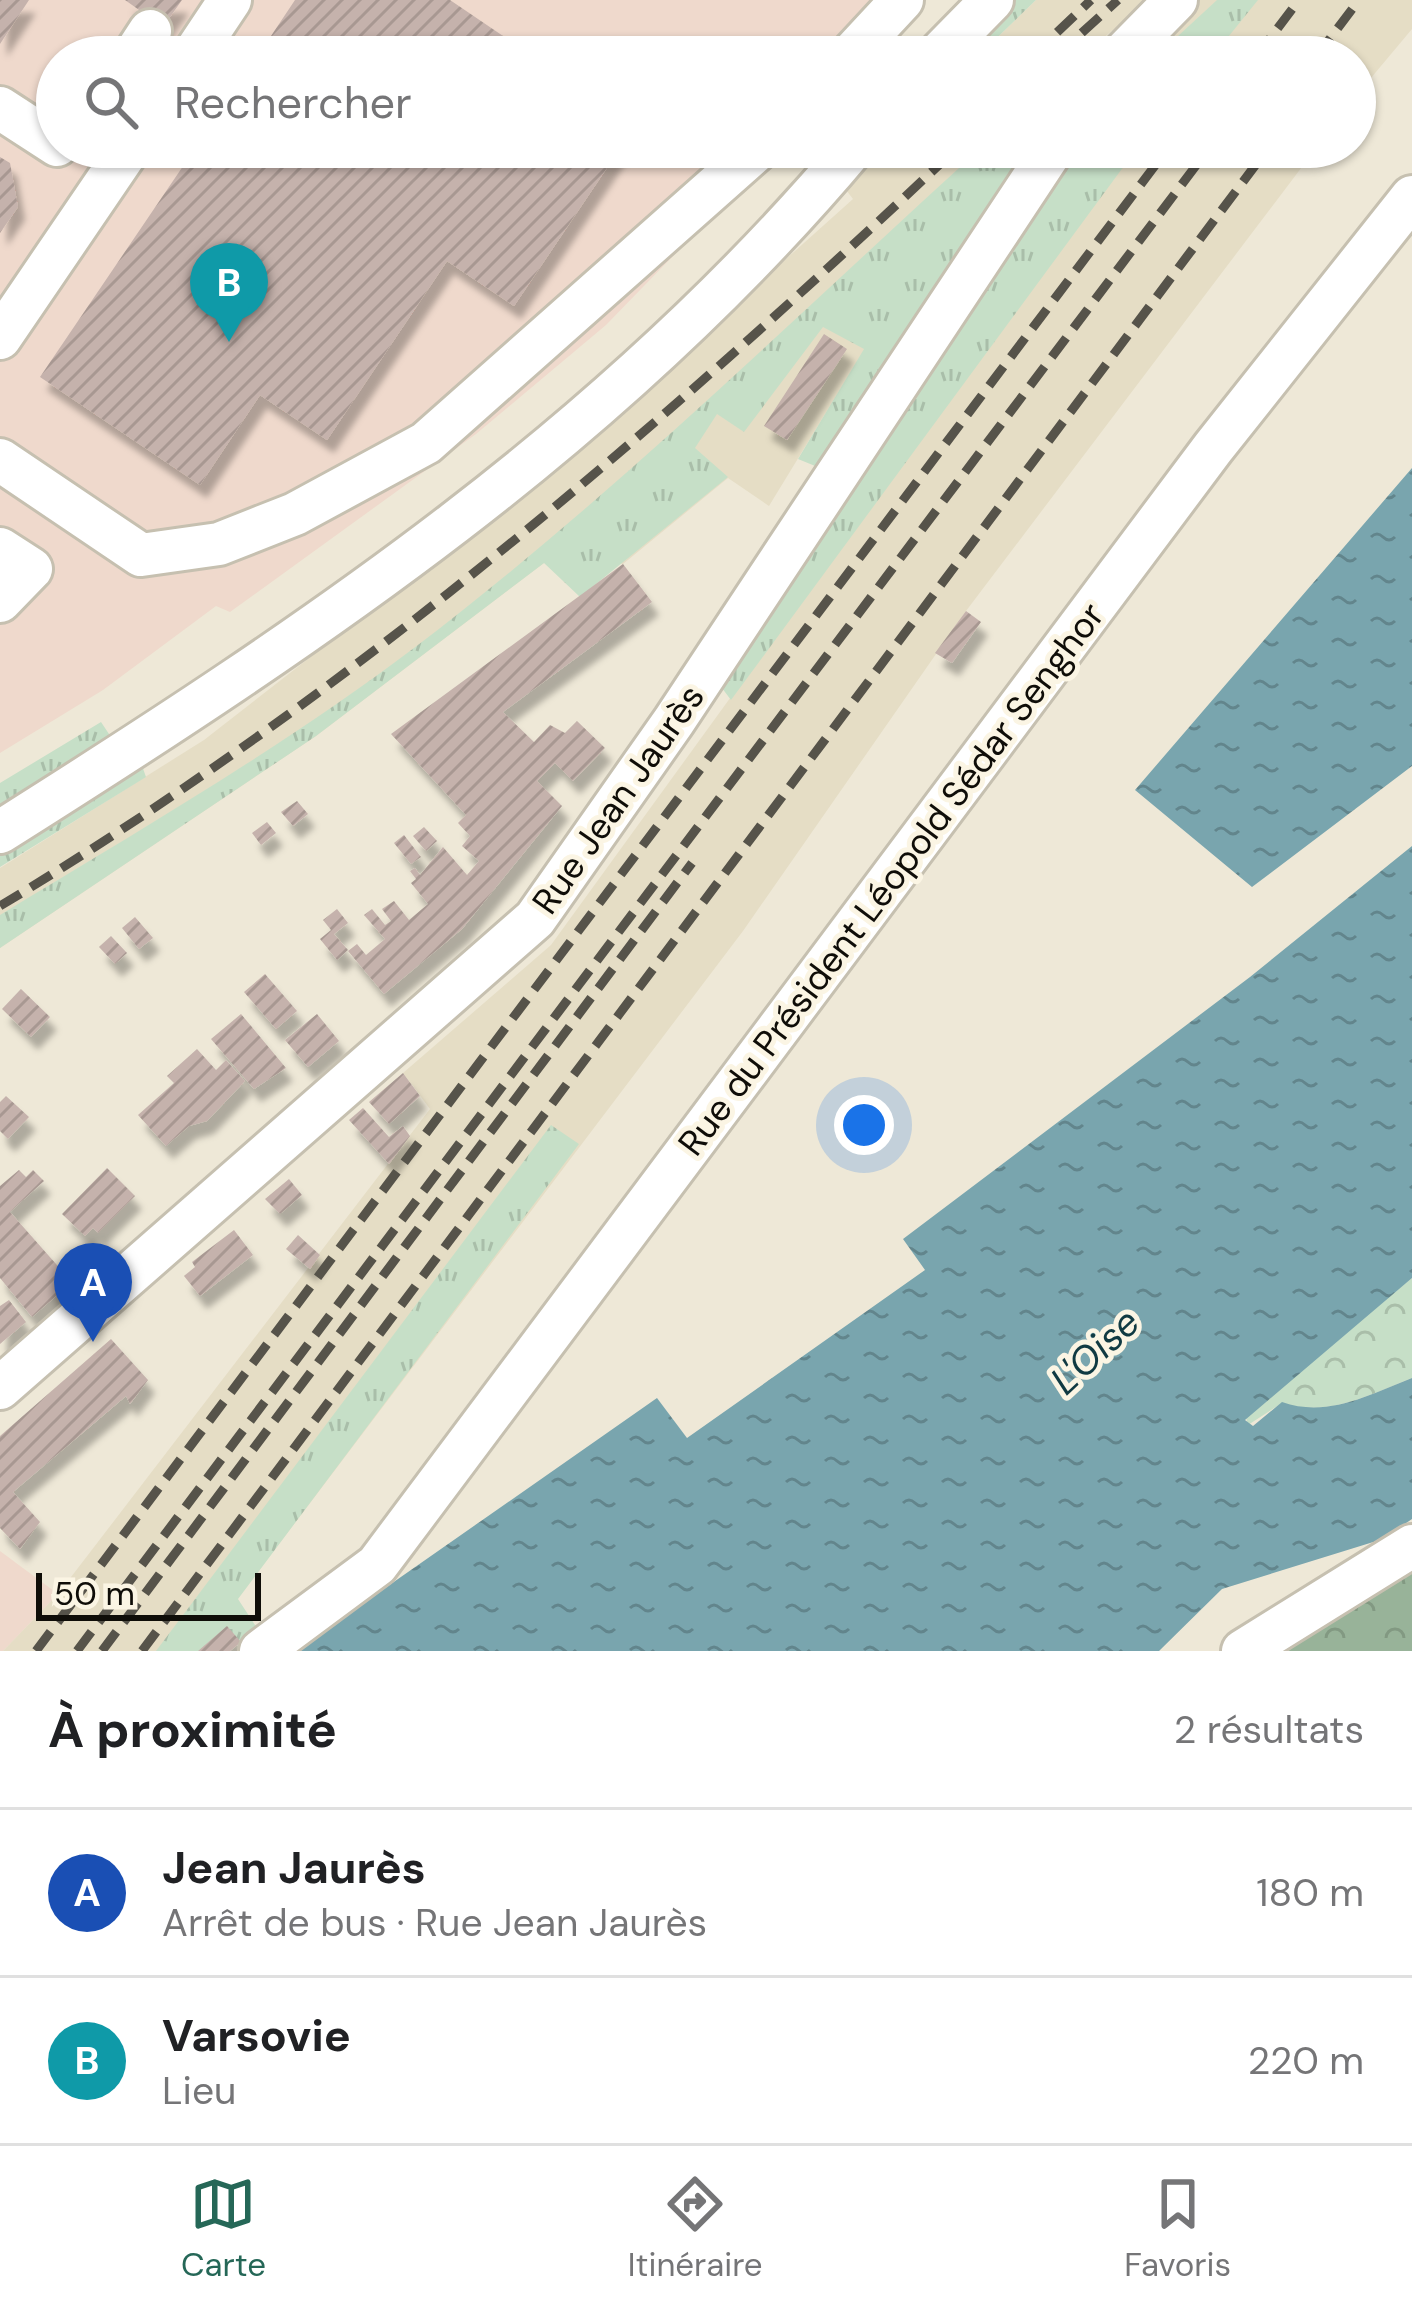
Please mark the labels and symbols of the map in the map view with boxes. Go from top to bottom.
pin: B [190,243,268,342]
street label: Rue du Président Léopold Sédar Senghor [667,593,1115,1165]
street label: Rue Jean Jaurès [521,675,715,923]
your location [834,1095,894,1155]
pin: A [54,1243,132,1342]
water label: L'Oise [1040,1297,1150,1405]
scale bar [36,1567,261,1620]

